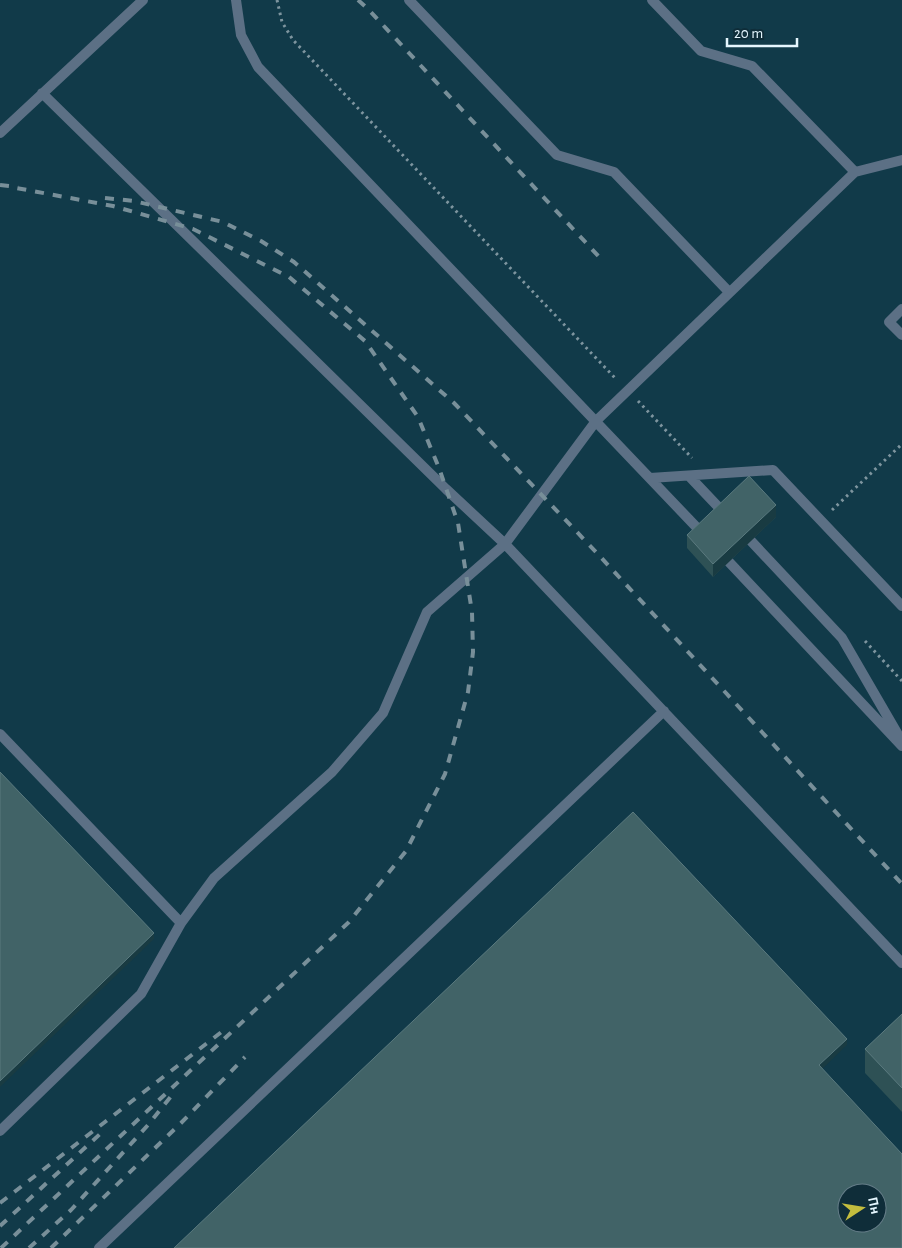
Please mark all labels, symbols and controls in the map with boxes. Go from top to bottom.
scale bar [727,15,797,47]
text: 20 m [734,26,763,41]
north arrow [837,1183,887,1233]
text: Пн [865,1196,882,1215]

